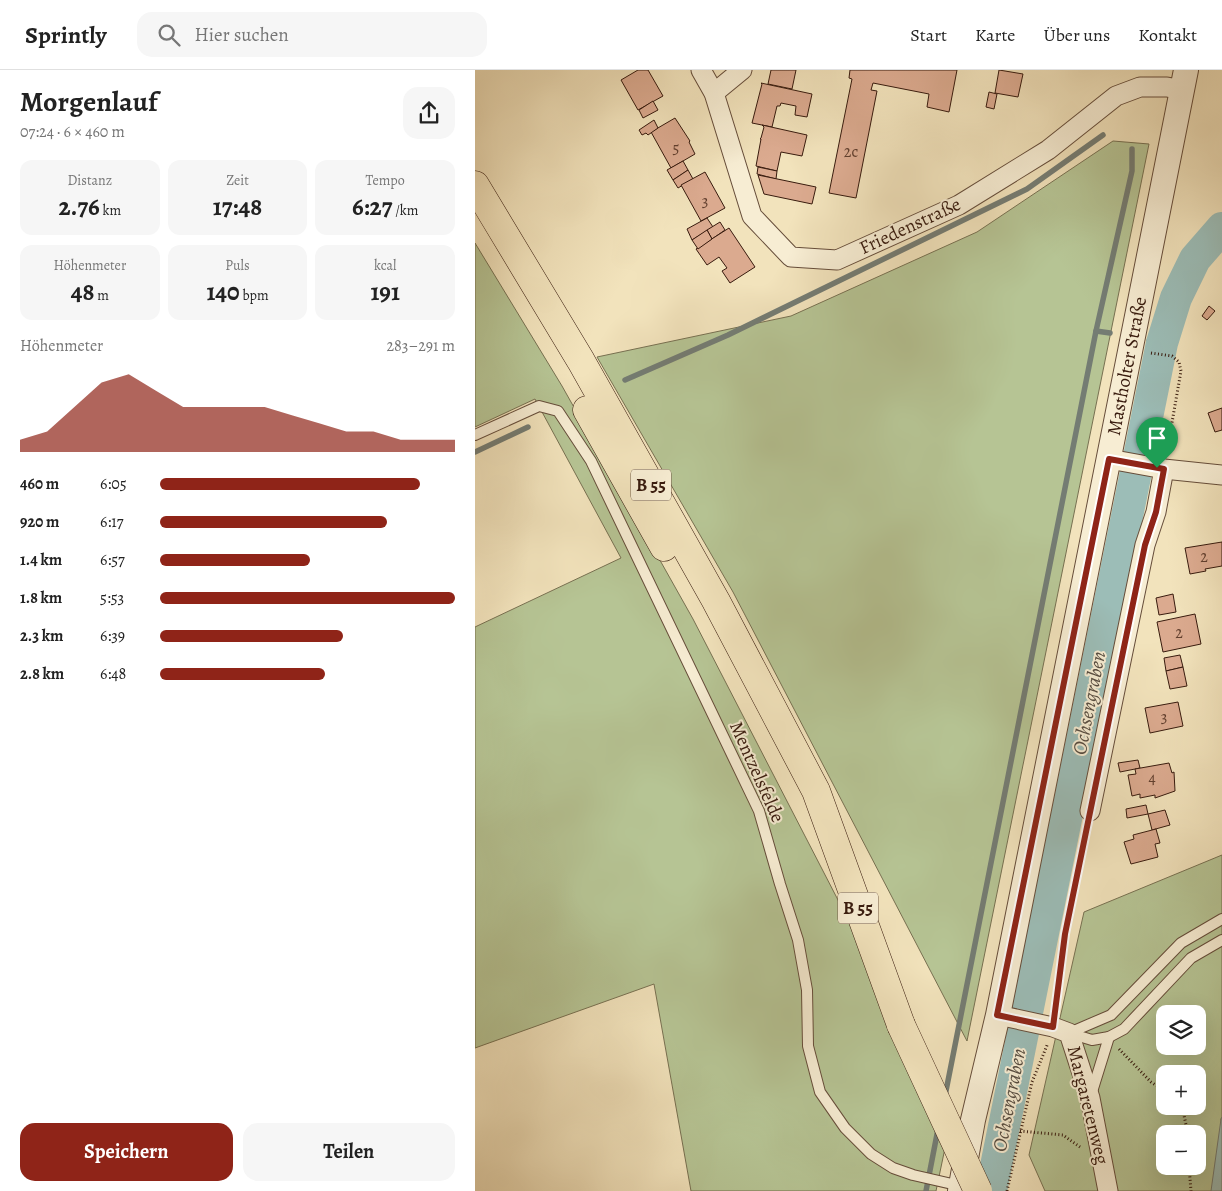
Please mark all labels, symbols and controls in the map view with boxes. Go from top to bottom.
search box [137,12,487,57]
text: Sprintly [25,19,107,51]
icon: search [155,21,183,49]
text: Hier suchen [195,22,289,48]
text: Start [910,23,947,47]
text: Karte [975,23,1015,47]
text: Über uns [1043,23,1110,47]
text: Kontakt [1138,23,1197,47]
text: Morgenlauf [20,83,158,121]
button: share [403,87,455,139]
text: 07:24 · 6 × 460 m [20,121,125,143]
house number: 5 [673,137,680,159]
house number: 2c [844,141,858,163]
text: Distanz [67,171,112,190]
text: Zeit [226,171,249,190]
text: Tempo [366,171,405,190]
text: 2.76 [58,190,100,224]
text: 17:48 [213,190,262,224]
text: 6:27 [352,190,392,224]
house number: 3 [702,190,708,212]
street label: Friedenstraße [855,191,965,261]
text: km [100,201,121,220]
text: /km [392,201,418,220]
text: Höhenmeter [53,256,126,275]
text: Puls [225,256,250,275]
text: kcal [374,256,396,275]
text: 48 [71,275,95,309]
text: 140 [206,275,240,309]
text: 191 [370,275,400,309]
text: m [95,286,109,305]
text: bpm [240,286,269,305]
street label: Mastholter Straße [1101,294,1153,438]
text: Höhenmeter [20,335,103,357]
text: 283–291 m [386,335,455,357]
pin [1136,417,1178,468]
icon: arrive [1143,424,1171,452]
road number: B 55 [631,470,671,500]
text: 460 m [20,473,59,495]
text: 6:05 [100,473,127,495]
text: 920 m [20,511,59,533]
text: 6:17 [100,511,123,533]
house number: 2 [1200,546,1208,568]
text: 1.4 km [20,549,62,571]
text: 6:57 [100,549,125,571]
text: 1.8 km [20,587,62,609]
text: 5:53 [100,587,124,609]
house number: 2 [1175,622,1183,644]
text: 2.3 km [20,625,63,647]
text: 6:39 [100,625,125,647]
water label: Ochsengraben [1066,649,1112,757]
text: 2.8 km [20,663,64,685]
text: 6:48 [100,663,126,685]
house number: 3 [1161,706,1167,728]
street label: Mentzelsfelde [723,717,791,827]
house number: 4 [1148,767,1156,789]
road number: B 55 [838,892,878,924]
map controls [1156,1005,1206,1175]
button: layers [1156,1005,1206,1055]
street label: Margaretenweg [1061,1043,1115,1168]
water label: Ochsengraben [986,1046,1032,1154]
button: + [1156,1065,1206,1115]
button: Speichern [20,1123,233,1181]
button: Teilen [243,1123,455,1181]
button: − [1156,1125,1206,1175]

